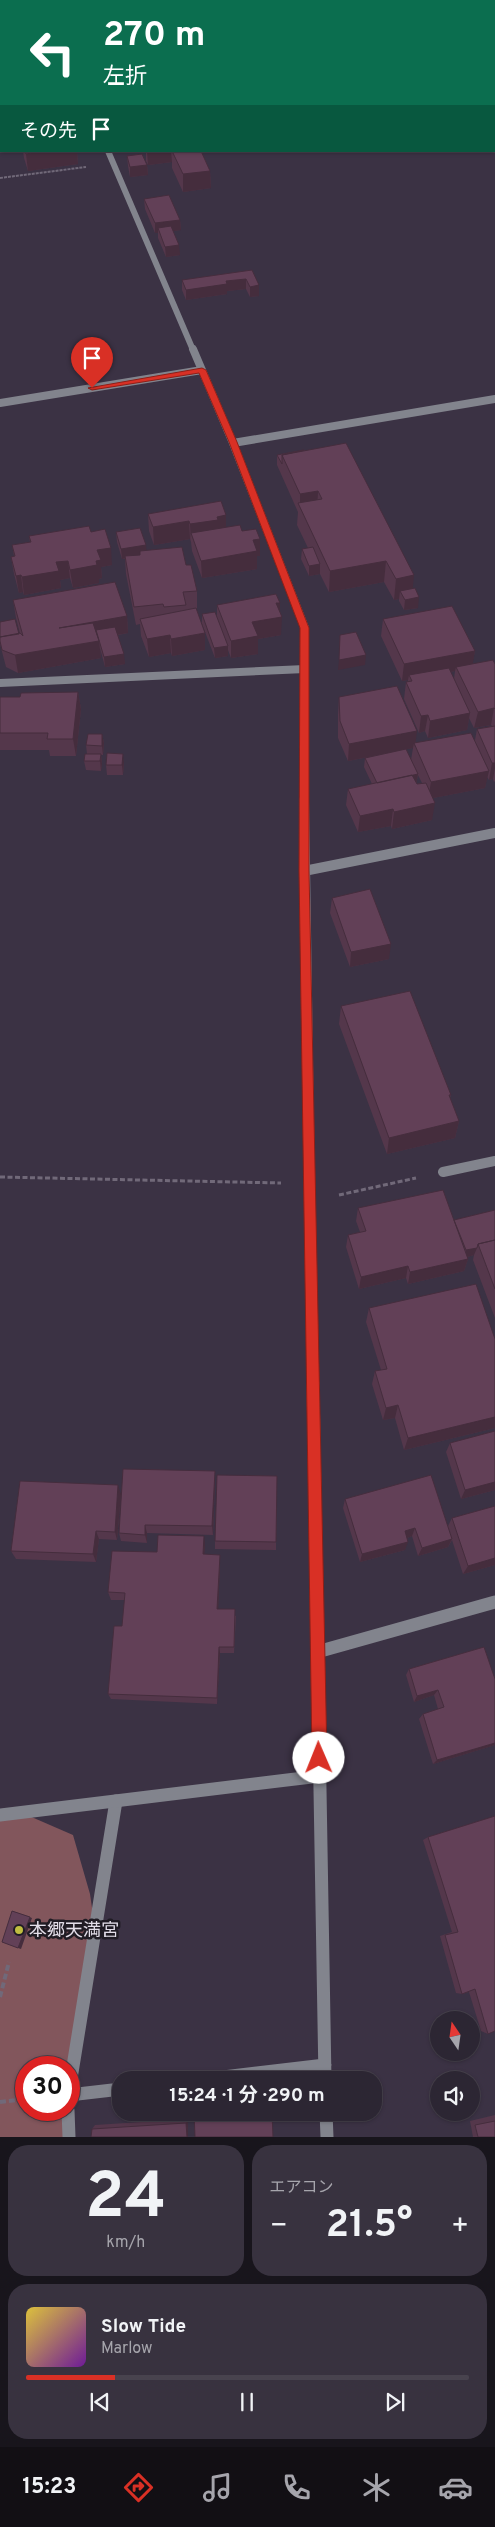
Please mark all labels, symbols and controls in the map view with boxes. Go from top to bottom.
text: 270 m [103,14,205,58]
icon: left [20,20,85,85]
text: 左折 [103,64,147,91]
icon: arrive [87,115,115,143]
text: その先 [20,120,77,144]
pin [71,337,113,388]
icon: arrive [78,344,106,372]
position arrow [292,1731,344,1783]
place label: 本郷天満宮 [29,1920,119,1943]
marker: 本郷天満宮 [13,1924,25,1936]
north arrow [430,2011,480,2061]
map controls [430,2011,480,2121]
speed limit sign: 30 [15,2056,80,2121]
button: sound [430,2071,480,2121]
text: 15:24 · 1 分 · 290 m [169,2084,325,2108]
text: 24 [85,2159,167,2241]
text: エアコン [270,2178,334,2198]
text: 21.5° [326,2202,413,2251]
text: − [270,2209,288,2245]
text: + [451,2209,469,2245]
text: km/h [106,2233,145,2253]
text: Slow Tide [101,2315,186,2339]
text: Marlow [101,2339,153,2359]
icon: previous [86,2388,114,2416]
icon: pause [233,2388,261,2416]
icon: next [381,2388,409,2416]
icon: directions [121,2470,156,2505]
icon: music [200,2470,235,2505]
icon: phone [279,2470,314,2505]
icon: climate [359,2470,394,2505]
icon: car [438,2470,473,2505]
text: 15:23 [22,2474,76,2501]

